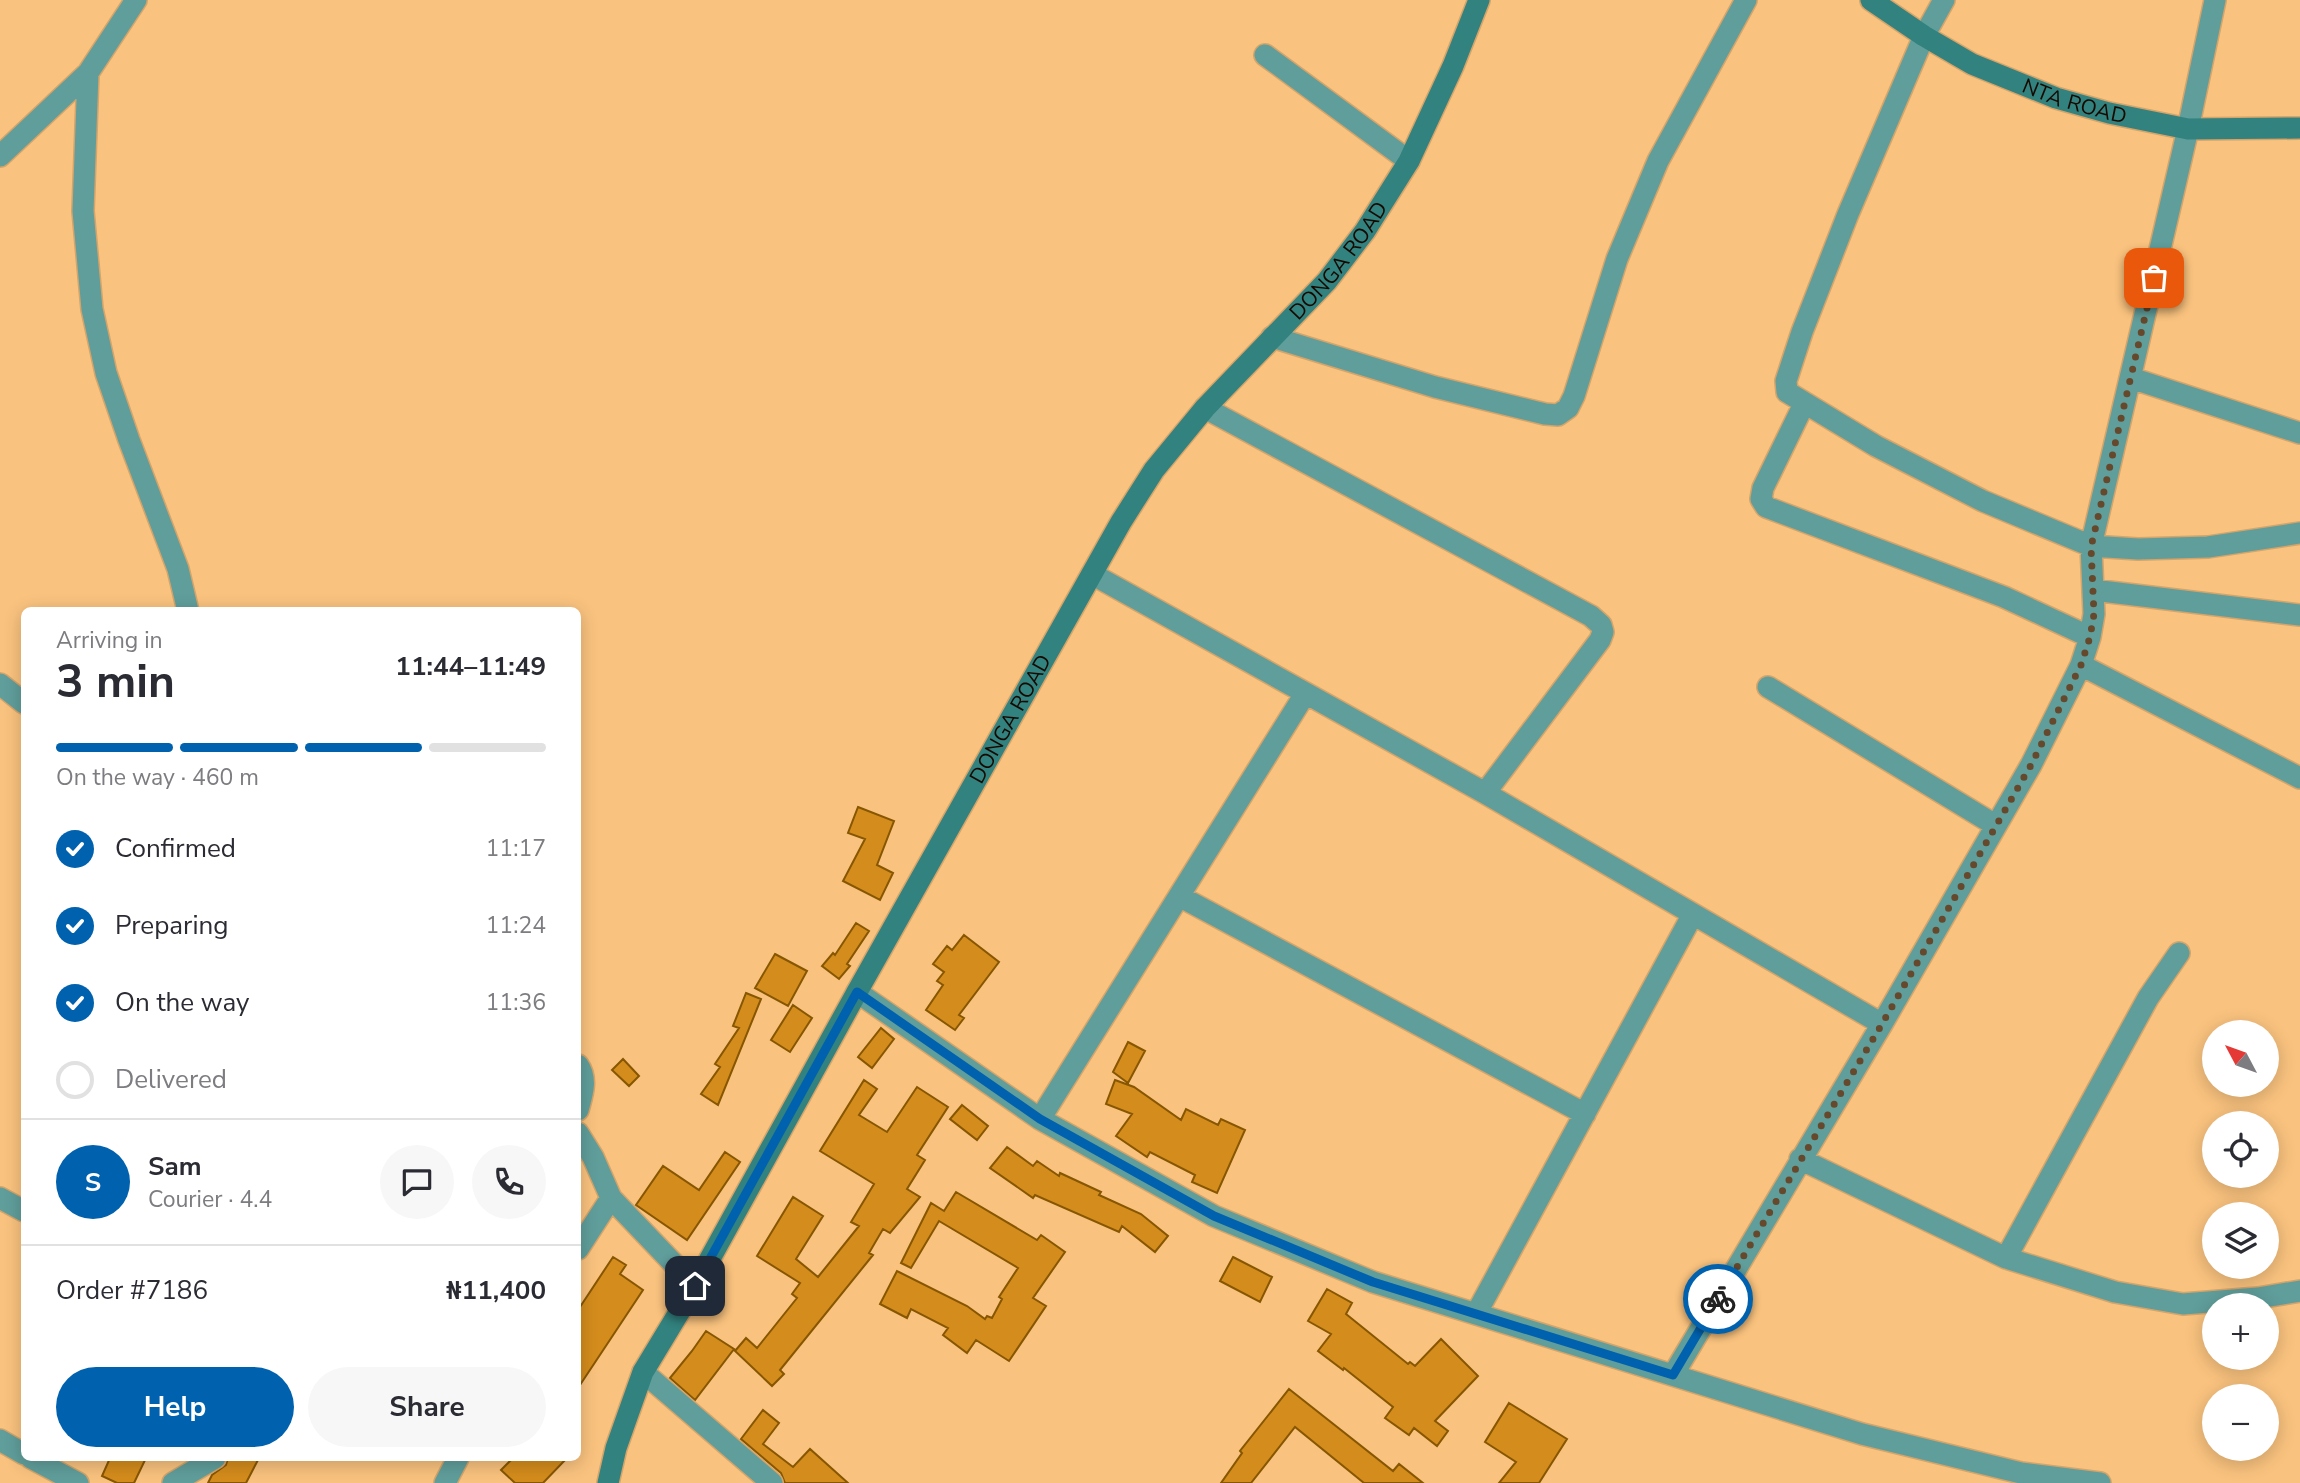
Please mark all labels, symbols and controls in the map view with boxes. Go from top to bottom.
street label: NTA ROAD [2018,72,2129,130]
street label: DONGA ROAD [1283,196,1394,326]
pin [2124,248,2184,308]
icon: bag [2135,259,2173,297]
text: Arriving in [56,625,163,656]
text: 11:44–11:49 [395,649,546,684]
street label: DONGA ROAD [963,649,1058,788]
text: 3 min [56,650,175,713]
text: On the way · 460 m [56,762,259,793]
icon: check [56,830,94,868]
text: Confirmed [115,831,236,866]
text: 11:17 [486,833,546,864]
icon: check [56,907,94,945]
text: Preparing [115,908,228,943]
text: 11:24 [486,910,546,941]
icon: check [56,984,94,1022]
text: On the way [115,985,249,1020]
text: 11:36 [486,987,546,1018]
north arrow [2202,1020,2278,1097]
map controls [2202,1020,2279,1461]
text: Delivered [115,1062,227,1097]
button: locate [2202,1111,2279,1188]
button: chat [380,1145,454,1219]
button: phone [472,1145,546,1219]
text: Sam [148,1149,201,1184]
text: S [85,1165,101,1200]
text: Courier · 4.4 [148,1184,272,1215]
button: layers [2202,1202,2279,1279]
pin [665,1256,725,1316]
courier [1683,1264,1753,1334]
icon: home [676,1267,714,1305]
text: Order #7186 [56,1273,208,1308]
text: ₦11,400 [446,1273,546,1308]
icon: bike [1699,1280,1737,1318]
button: + [2202,1293,2279,1370]
button: Help [56,1367,294,1447]
button: Share [308,1367,546,1447]
button: − [2202,1384,2279,1461]

